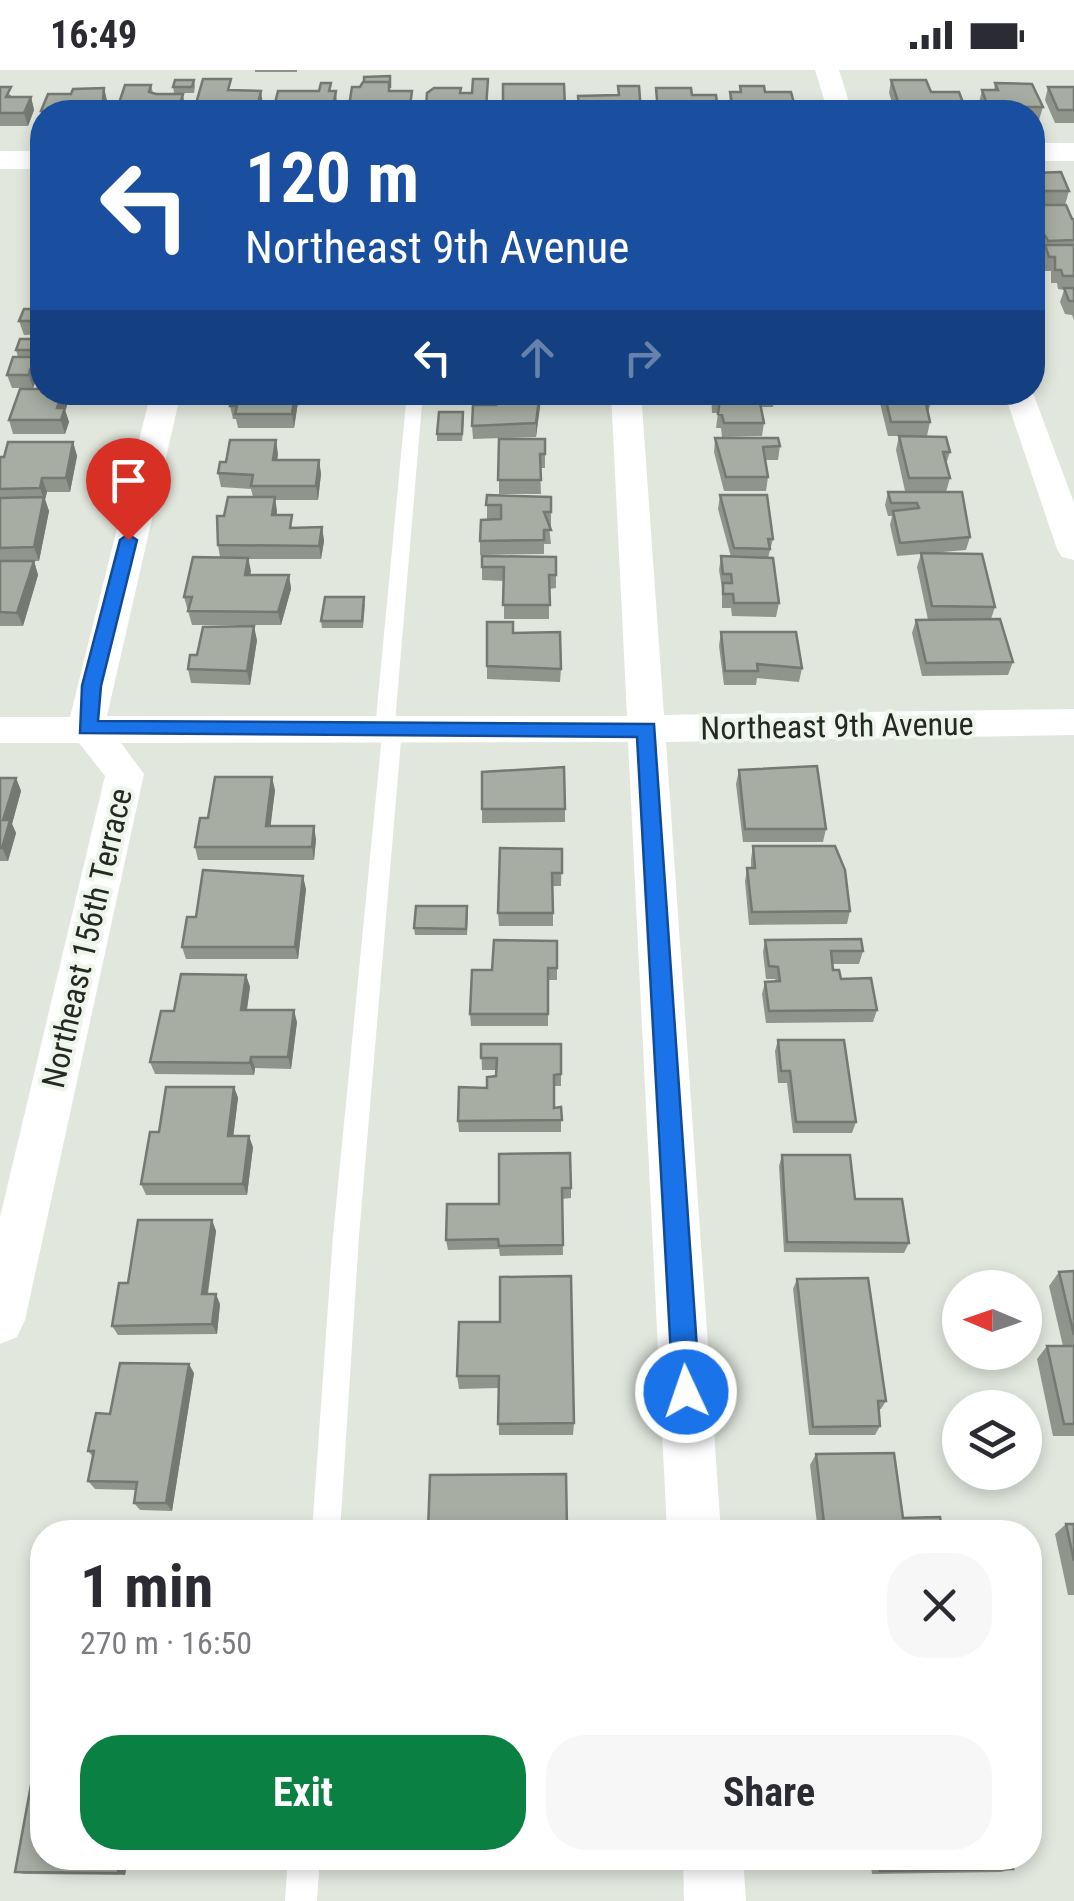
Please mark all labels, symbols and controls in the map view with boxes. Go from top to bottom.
text: 16:49 [50,13,137,57]
text: 120 m [245,137,419,219]
icon: left [80,140,210,270]
text: Northeast 9th Avenue [245,221,629,274]
icon: left [405,330,460,385]
icon: ahead [510,330,565,385]
icon: right [615,330,670,385]
pin [86,438,171,541]
icon: arrive [101,453,156,508]
street label: Northeast 9th Avenue [700,705,974,747]
street label: Northeast 156th Terrace [34,785,140,1091]
north arrow [942,1270,1042,1370]
map controls [942,1270,1042,1490]
position arrow [634,1340,738,1444]
button: layers [942,1390,1042,1490]
text: 1 min [80,1551,213,1622]
button: close [887,1553,992,1658]
text: 270 m · 16:50 [80,1624,252,1662]
button: Exit [80,1735,526,1850]
button: Share [546,1735,992,1850]

